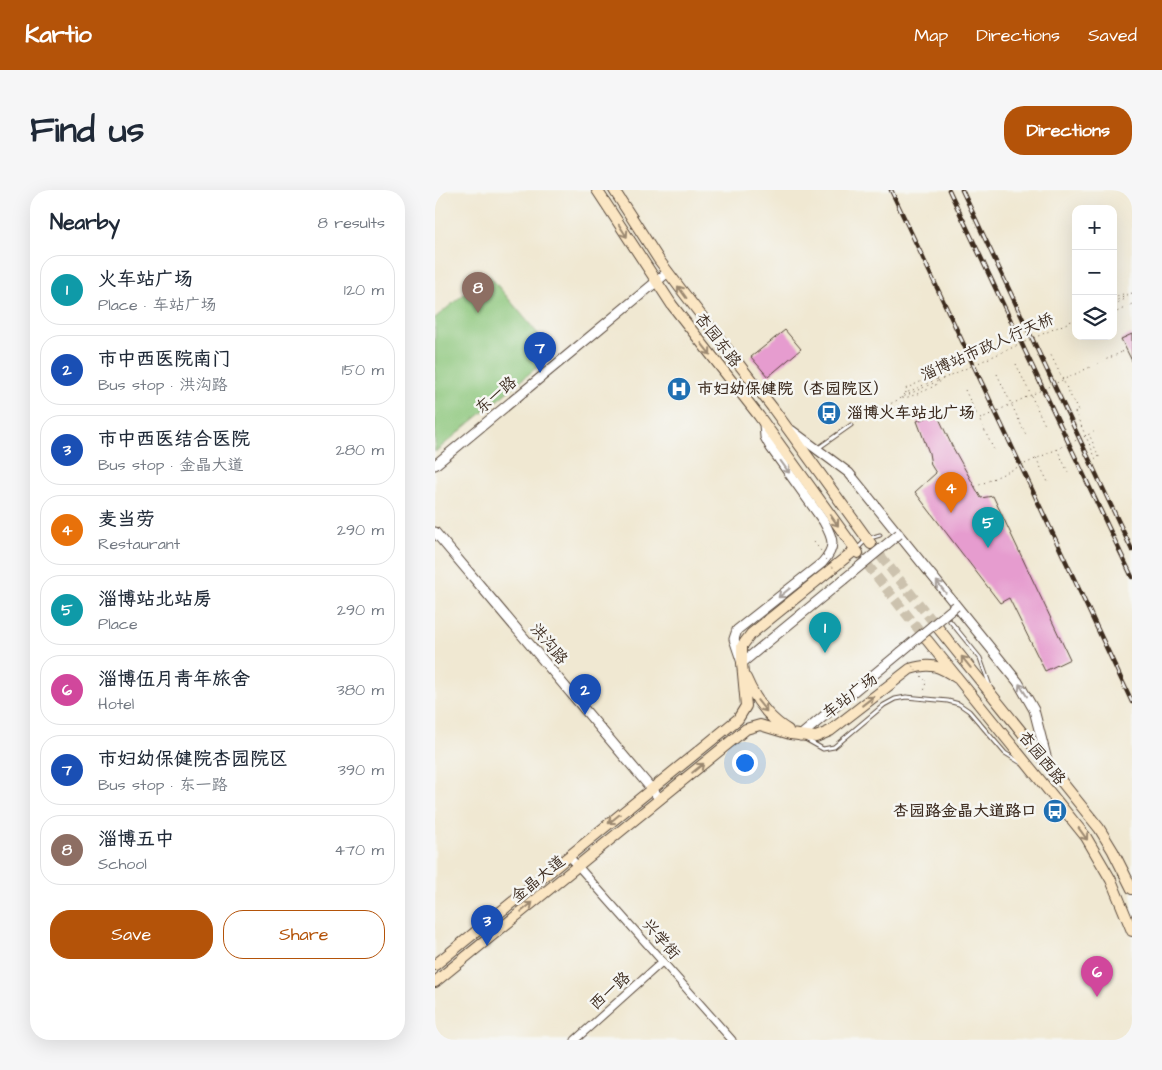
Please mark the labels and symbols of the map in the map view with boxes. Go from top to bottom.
one-way arrow [618,224,628,238]
pin: 8 [462,272,494,313]
one-way arrow [677,285,687,299]
street label: 杏园东路 [690,308,746,372]
street label: 淄博站市政人行天桥 [917,308,1057,386]
pin: 7 [524,332,556,373]
one-way arrow [701,342,712,355]
street label: 东一路 [471,371,521,419]
hospital icon: 市妇幼保健院（杏园院区） [666,376,692,402]
place label: 市妇幼保健院（杏园院区） [697,378,889,400]
bus stop icon: 淄博火车站北广场 [816,400,842,426]
place label: 淄博火车站北广场 [847,402,975,424]
one-way arrow [779,460,790,473]
pin: 4 [935,472,967,513]
pin: 5 [972,507,1004,548]
one-way arrow [829,513,839,527]
one-way arrow [936,580,946,594]
one-way arrow [777,588,790,599]
pin: 1 [809,612,841,653]
street label: 洪沟路 [525,619,573,669]
one-way arrow [960,656,971,669]
street label: 车站广场 [818,668,882,724]
pin: 2 [569,674,601,715]
one-way arrow [1017,683,1028,697]
one-way arrow [861,696,875,706]
one-way arrow [757,699,768,712]
street label: 杏园西路 [1013,726,1071,790]
your location [732,750,758,776]
one-way arrow [691,763,704,774]
bus stop icon: 杏园路金晶大道路口 [1042,798,1068,824]
place label: 杏园路金晶大道路口 [893,800,1037,822]
one-way arrow [608,814,621,825]
one-way arrow [1078,827,1088,841]
street label: 金晶大道 [506,850,570,908]
one-way arrow [520,901,533,912]
pin: 3 [471,905,503,946]
street label: 兴学街 [637,914,685,964]
pin: 6 [1081,956,1113,997]
street label: 西一路 [585,967,635,1015]

